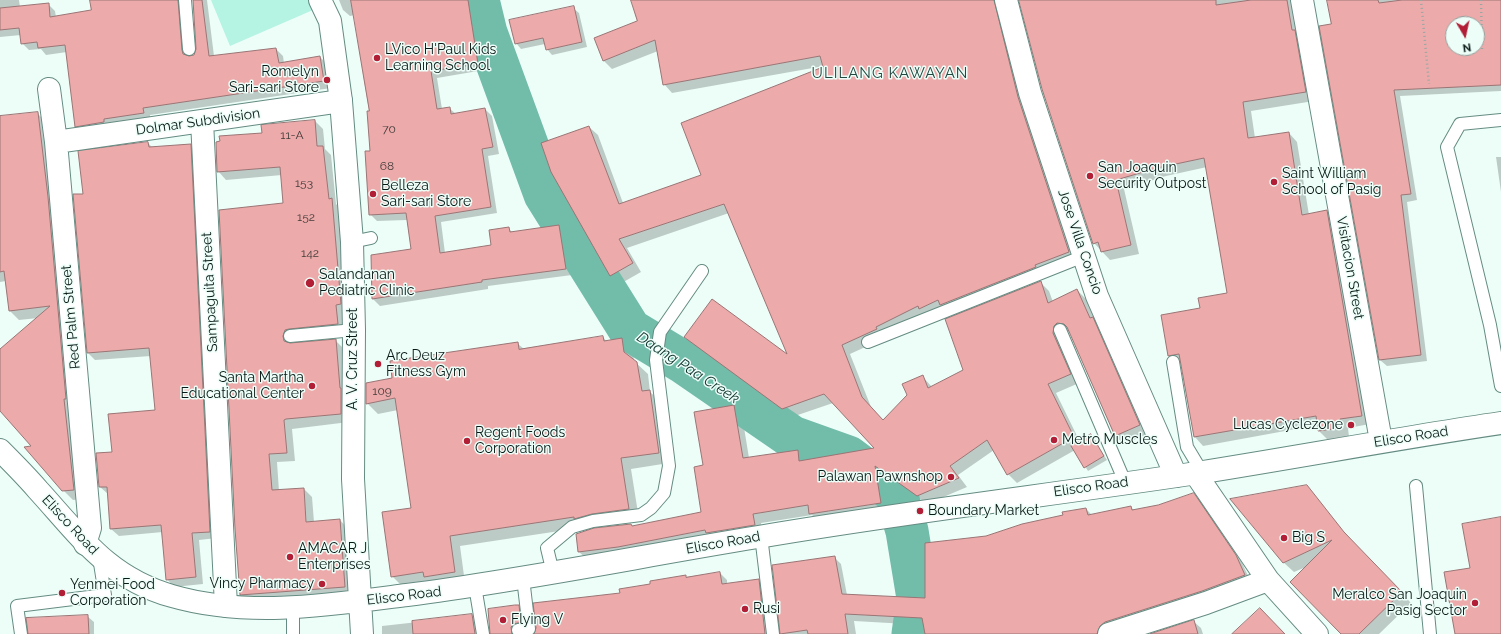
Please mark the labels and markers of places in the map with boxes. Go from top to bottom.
place label: LVico H'Paul Kids Learning School [385,42,496,74]
marker: LVico H'Paul Kids Learning School [372,53,382,63]
place label: Romelyn Sari-sari Store [229,64,319,96]
marker: Romelyn Sari-sari Store [322,75,332,85]
place label: San Joaquin Security Outpost [1098,160,1206,192]
place label: Saint William School of Pasig [1282,166,1382,198]
marker: San Joaquin Security Outpost [1085,171,1095,181]
marker: Saint William School of Pasig [1269,177,1279,187]
place label: Belleza Sari-sari Store [381,178,471,210]
marker: Belleza Sari-sari Store [368,189,378,199]
place label: Salandanan Pediatric Clinic [319,267,414,300]
marker: Salandanan Pediatric Clinic [304,277,316,289]
place label: Arc Deuz Fitness Gym [386,348,466,380]
marker: Arc Deuz Fitness Gym [373,359,383,369]
place label: Santa Martha Educational Center [181,370,304,402]
marker: Santa Martha Educational Center [307,381,317,391]
place label: Lucas Cyclezone [1233,417,1343,433]
marker: Lucas Cyclezone [1346,420,1356,430]
place label: Regent Foods Corporation [475,425,565,458]
place label: Metro Muscles [1062,432,1157,448]
marker: Metro Muscles [1049,435,1059,445]
marker: Regent Foods Corporation [462,436,472,446]
place label: Palawan Pawnshop [817,469,943,485]
marker: Palawan Pawnshop [946,472,956,482]
place label: Boundary Market [928,503,1039,519]
marker: Boundary Market [915,506,925,516]
place label: Big S [1292,530,1325,546]
marker: Big S [1279,533,1289,543]
place label: AMACAR J Enterprises [298,541,371,574]
marker: AMACAR J Enterprises [285,552,295,562]
place label: Vincy Pharmacy [209,576,314,592]
place label: Yenmei Food Corporation [70,577,155,610]
marker: Vincy Pharmacy [317,579,327,589]
place label: Meralco San Joaquin Pasig Sector [1332,587,1467,620]
marker: Yenmei Food Corporation [57,588,67,598]
marker: Meralco San Joaquin Pasig Sector [1470,598,1480,608]
place label: Rusi [753,601,780,617]
marker: Rusi [740,604,750,614]
place label: Flying V [511,612,563,628]
marker: Flying V [498,615,508,625]

